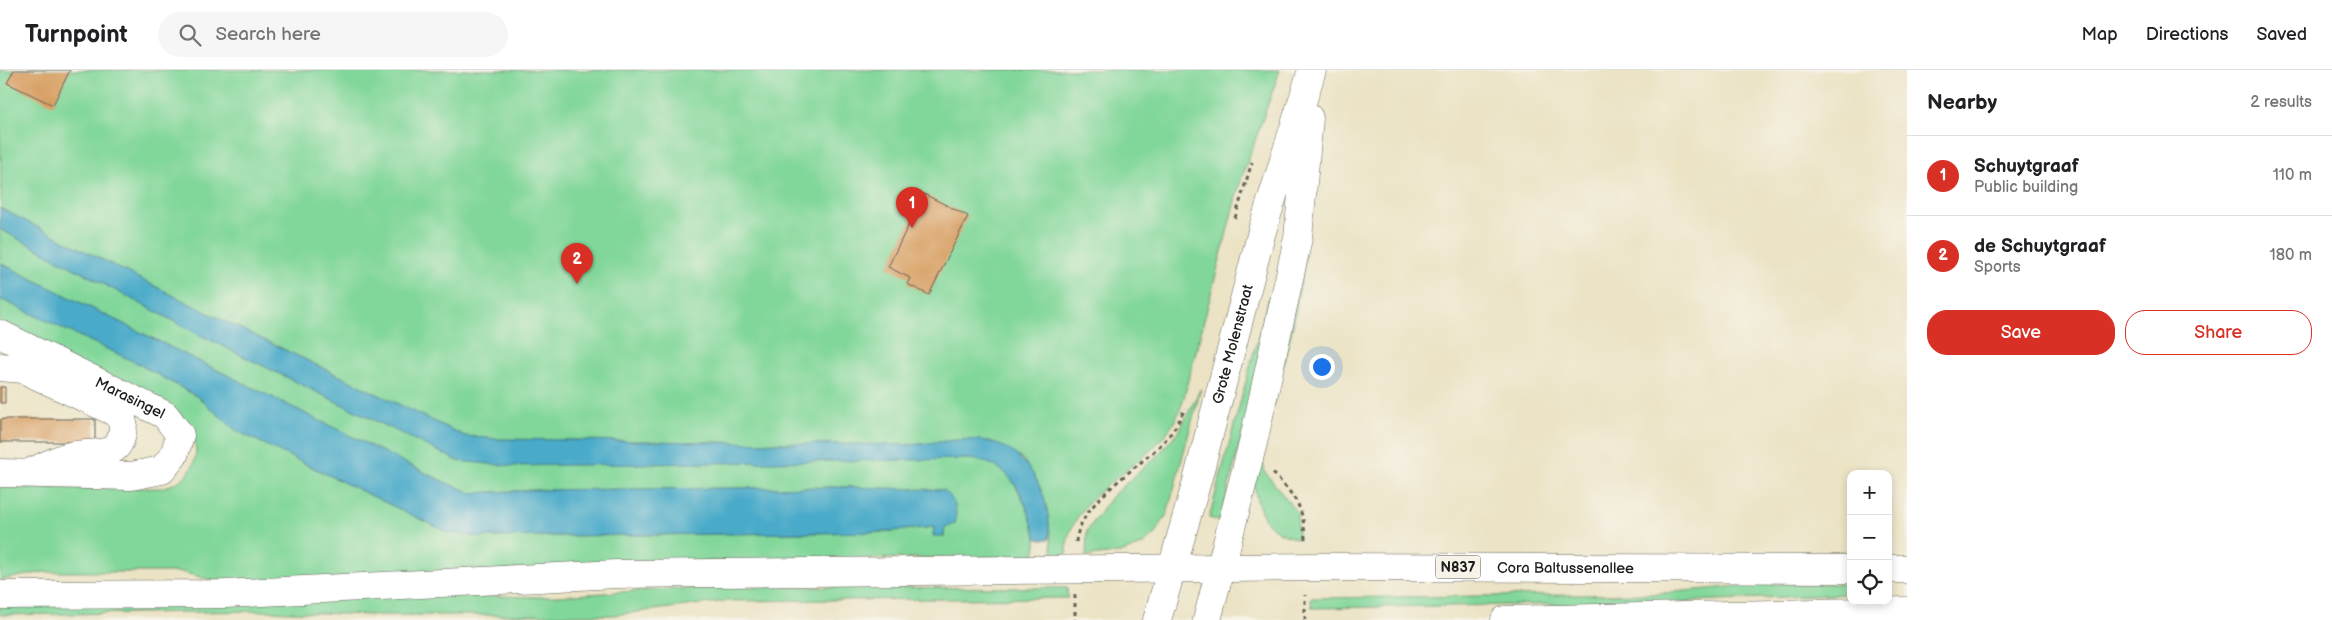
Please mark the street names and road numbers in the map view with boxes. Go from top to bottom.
street label: Grote Molenstraat [1208,282,1257,406]
street label: Marasingel [92,373,168,423]
road number: N837 [1436,556,1480,578]
street label: Cora Baltussenallee [1497,558,1634,578]

